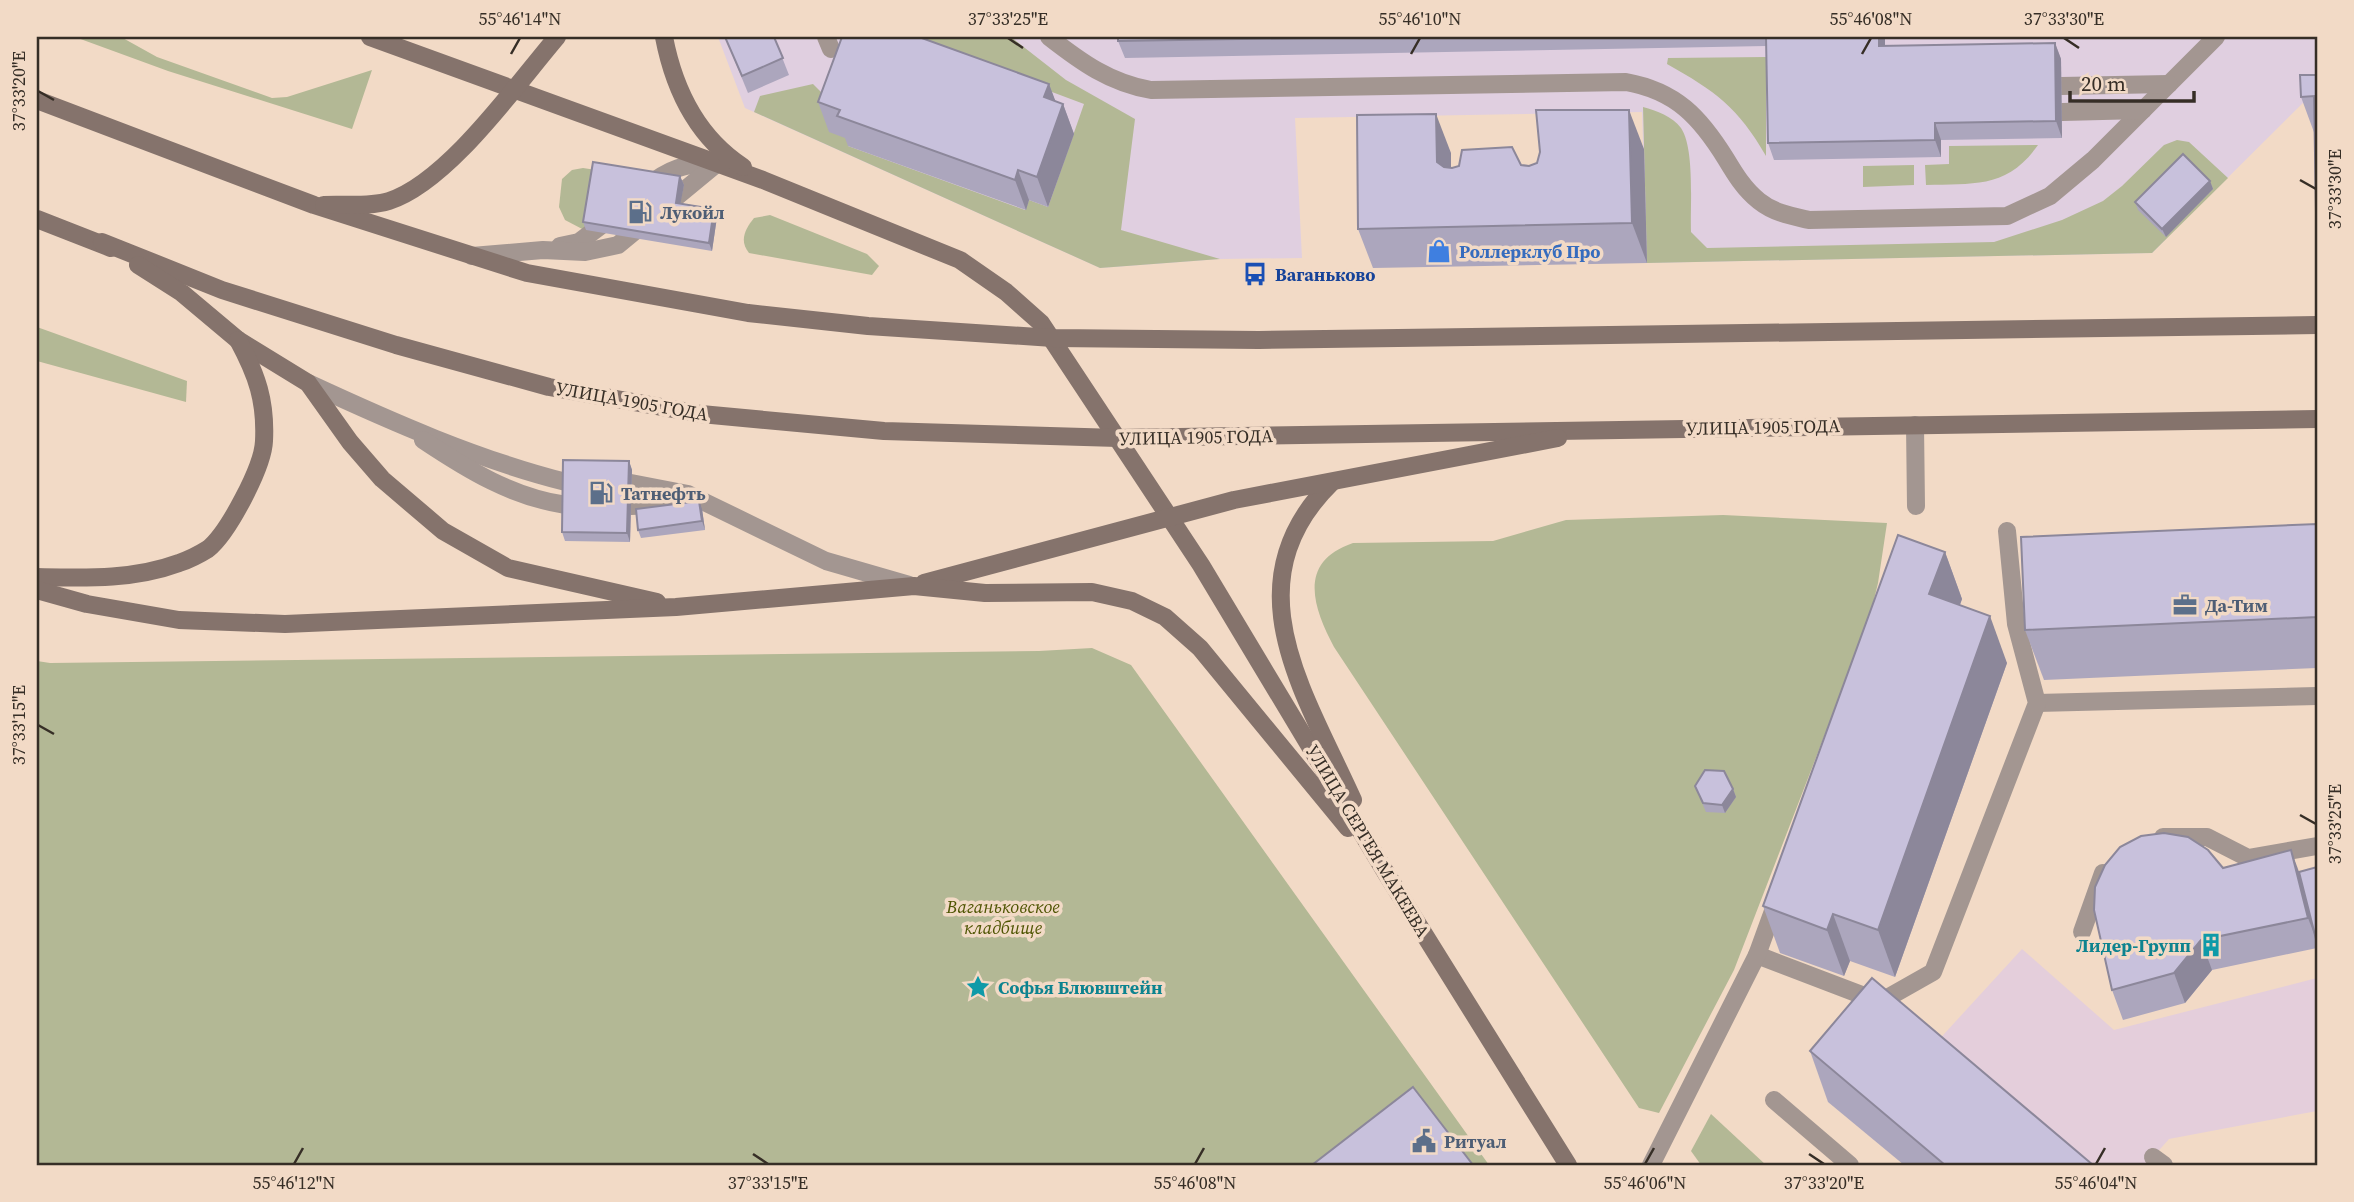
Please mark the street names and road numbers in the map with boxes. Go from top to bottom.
street label: УЛИЦА 1905 ГОДА [554,375,710,427]
street label: УЛИЦА 1905 ГОДА [1686,413,1840,441]
street label: УЛИЦА 1905 ГОДА [1119,423,1273,451]
street label: УЛИЦА СЕРГЕЯ МАКЕЕВА [1300,740,1436,942]

